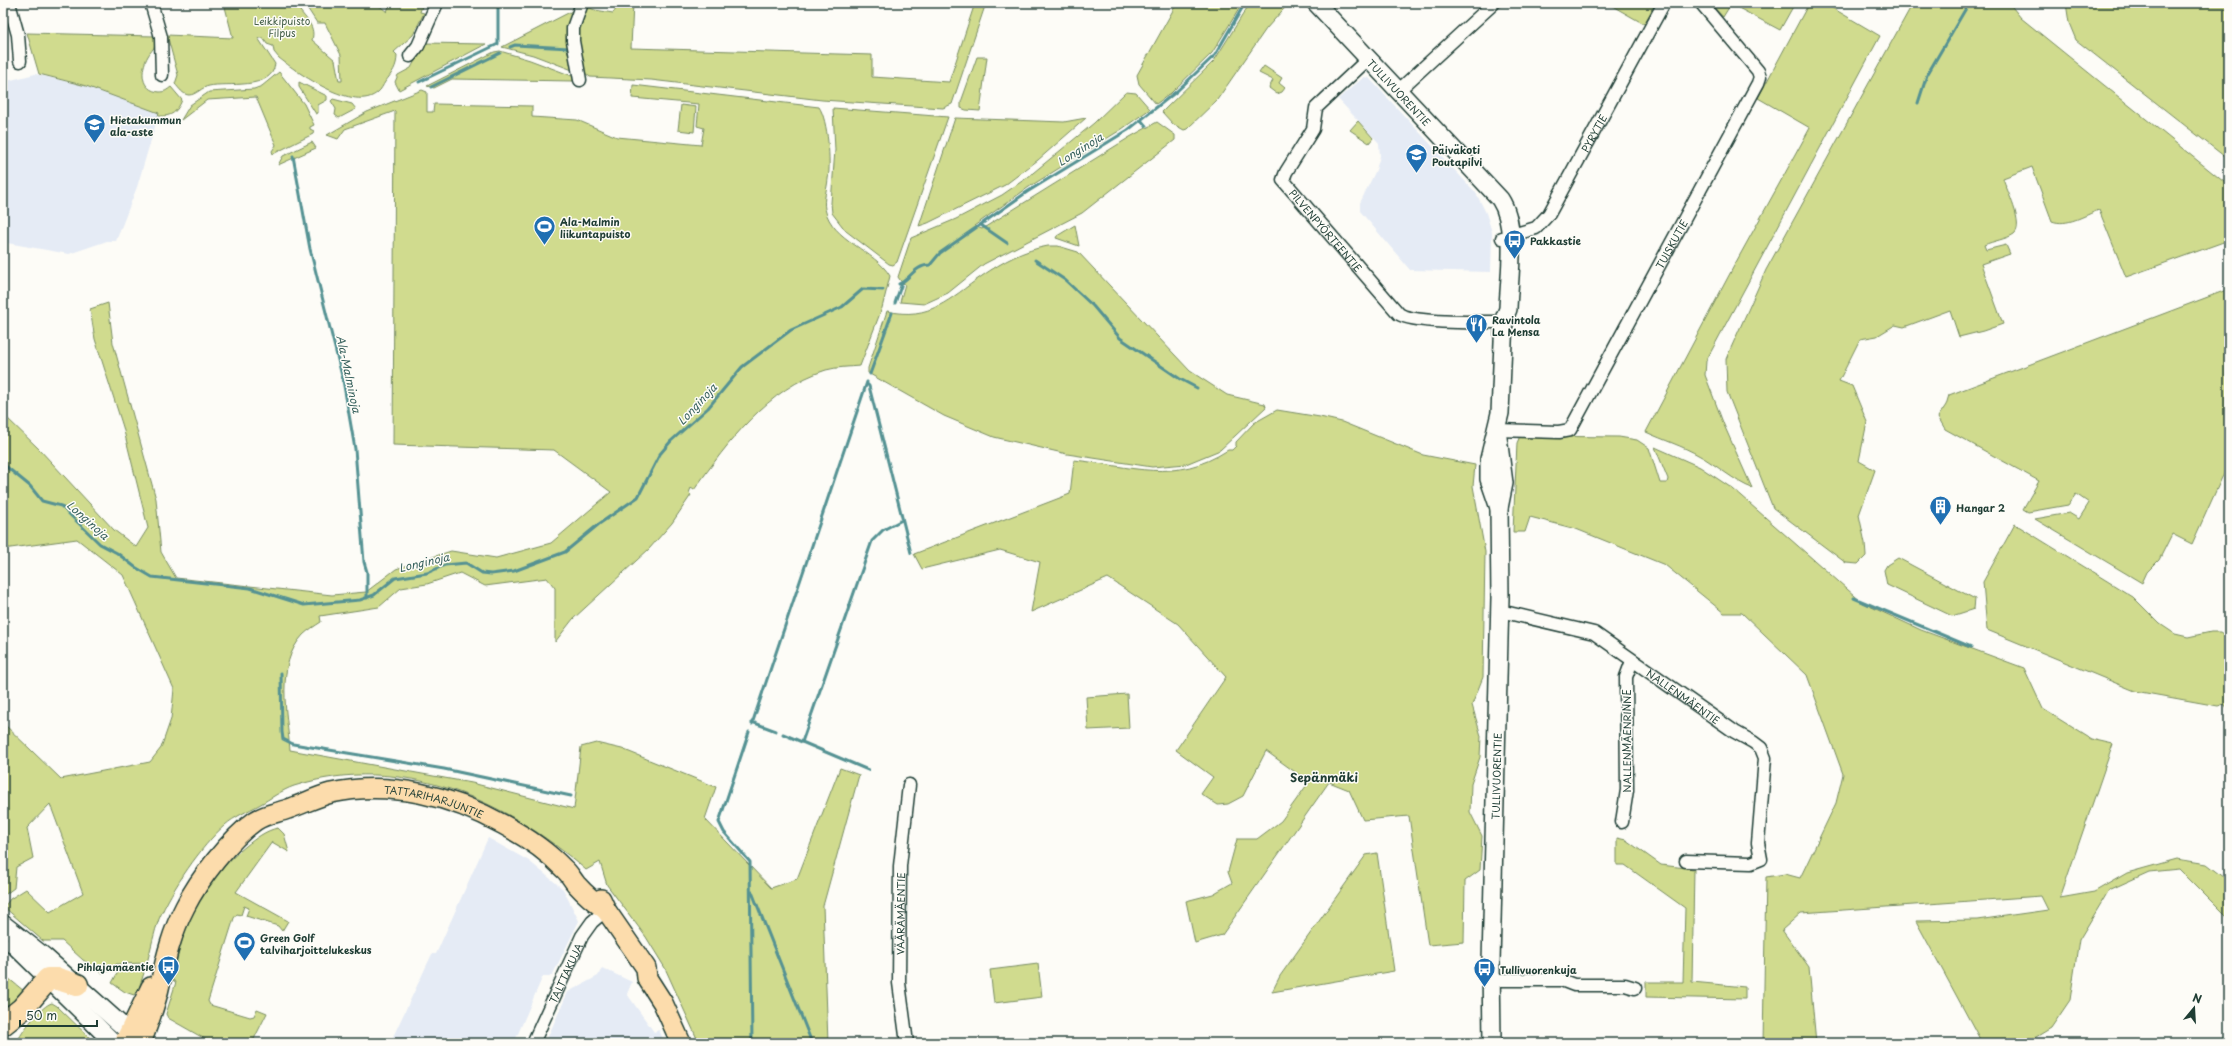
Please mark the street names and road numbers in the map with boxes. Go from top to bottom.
street label: TULLIVUORENTIE [1364,55,1435,129]
street label: PYRYTIE [1577,111,1610,155]
street label: PILVENPYÖRTEENTIE [1286,185,1366,274]
street label: TUISKUTIE [1651,216,1690,271]
street label: NALLENMÄENTIE [1644,665,1723,727]
street label: NALLENMÄENRINNE [1619,689,1634,793]
street label: TULLIVUORENTIE [1487,732,1504,820]
street label: TATTARIHARJUNTIE [384,781,486,821]
street label: VÄÄRÄMÄENTIE [892,872,907,955]
street label: TALTTAKUJA [545,940,586,1006]

